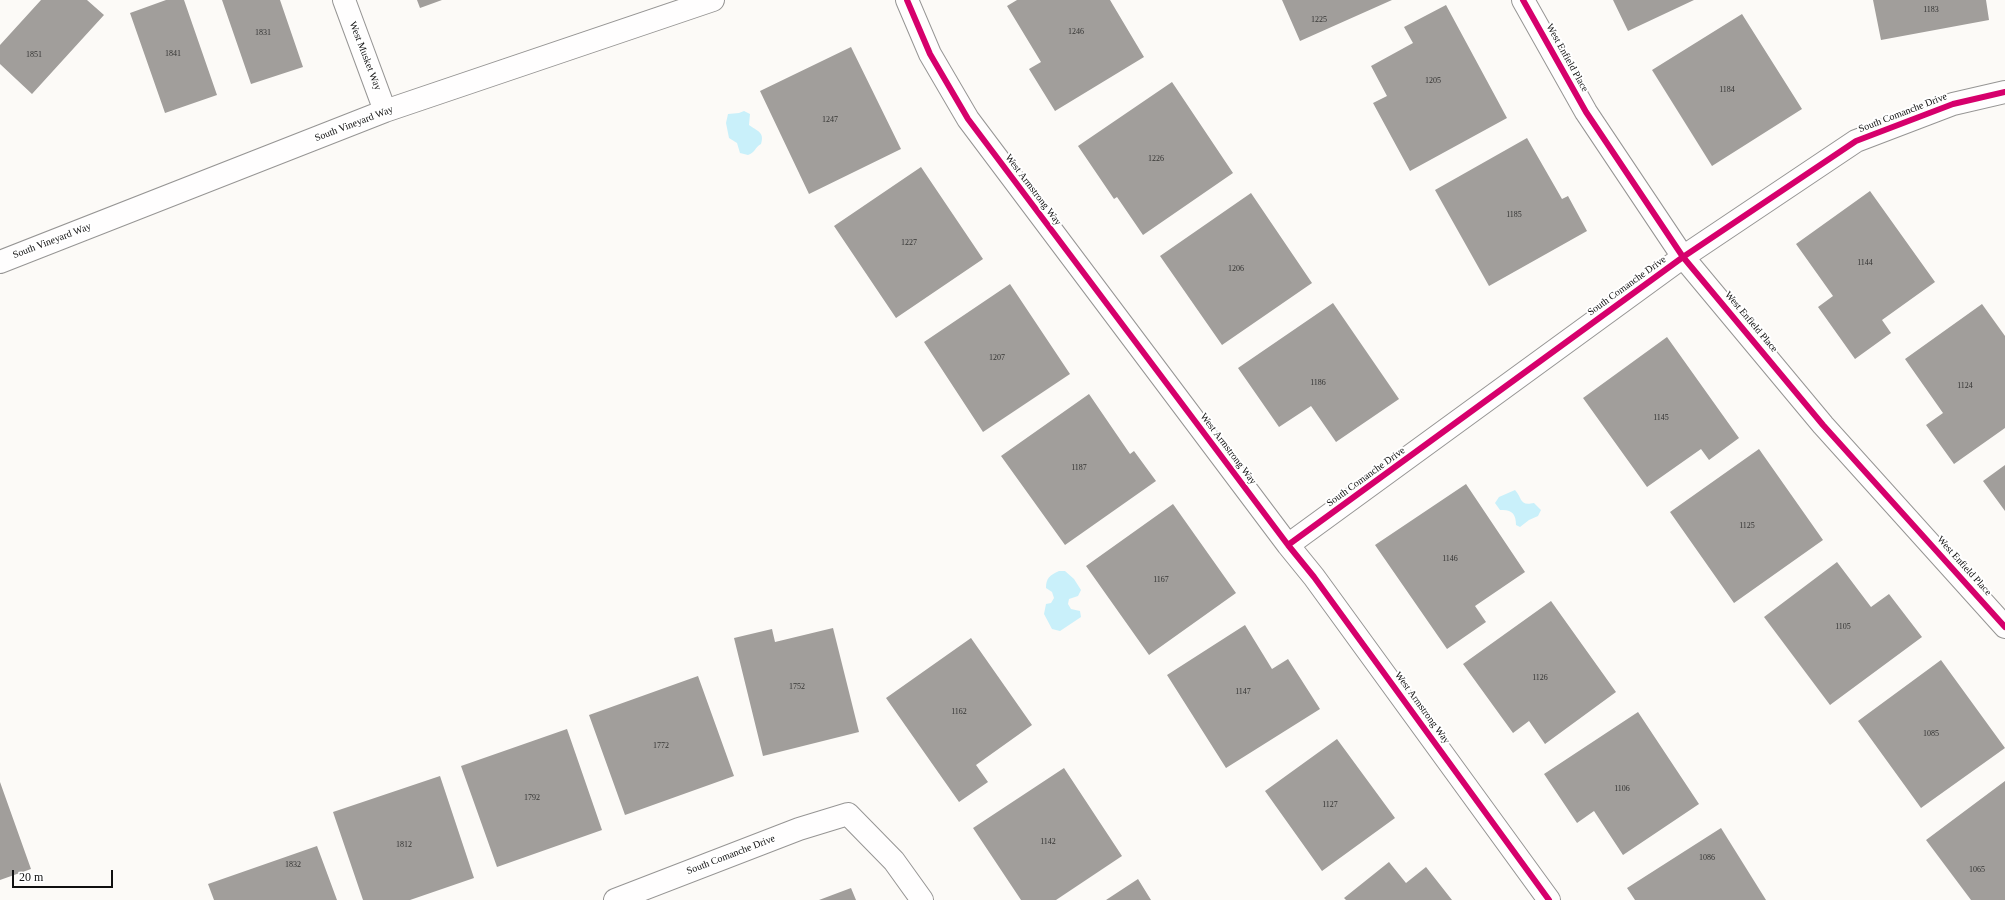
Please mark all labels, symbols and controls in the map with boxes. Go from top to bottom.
house number: 1183 [1923,5,1939,15]
house number: 1225 [1311,15,1327,25]
street label: West Musket Way [346,20,384,92]
street label: West Enfield Place [1543,22,1591,94]
house number: 1246 [1068,27,1084,37]
house number: 1831 [255,28,271,38]
house number: 1841 [165,49,181,59]
house number: 1851 [26,50,42,60]
house number: 1205 [1425,76,1441,86]
house number: 1184 [1719,85,1735,95]
street label: South Comanche Drive [1857,91,1949,135]
street label: South Vineyard Way [313,104,395,144]
house number: 1247 [822,115,838,125]
street label: West Armstrong Way [1002,152,1064,228]
house number: 1226 [1148,154,1164,164]
house number: 1185 [1506,210,1522,220]
street label: South Vineyard Way [11,221,93,261]
house number: 1227 [901,238,917,248]
street label: South Comanche Drive [1586,254,1668,318]
house number: 1144 [1857,258,1873,268]
house number: 1206 [1228,264,1244,274]
street label: West Enfield Place [1722,289,1780,355]
house number: 1207 [989,353,1005,363]
house number: 1186 [1310,378,1326,388]
house number: 1124 [1957,381,1973,391]
street label: West Armstrong Way [1197,411,1259,487]
house number: 1145 [1653,413,1669,423]
street label: South Comanche Drive [1325,445,1407,509]
house number: 1187 [1071,463,1087,473]
house number: 1125 [1739,521,1755,531]
street label: West Enfield Place [1934,534,1994,598]
house number: 1146 [1442,554,1458,564]
house number: 1167 [1153,575,1169,585]
house number: 1105 [1835,622,1851,632]
street label: West Armstrong Way [1392,670,1452,746]
house number: 1126 [1532,673,1548,683]
house number: 1752 [789,682,805,692]
house number: 1147 [1235,687,1251,697]
house number: 1162 [951,707,967,717]
house number: 1085 [1923,729,1939,739]
house number: 1772 [653,741,669,751]
house number: 1106 [1614,784,1630,794]
house number: 1792 [524,793,540,803]
house number: 1127 [1322,800,1338,810]
street label: South Comanche Drive [685,833,777,877]
house number: 1142 [1040,837,1056,847]
house number: 1812 [396,840,412,850]
house number: 1086 [1699,853,1715,863]
house number: 1832 [285,860,301,870]
scale bar [14,862,115,888]
house number: 1065 [1969,865,1985,875]
text: 20 m [19,870,43,884]

